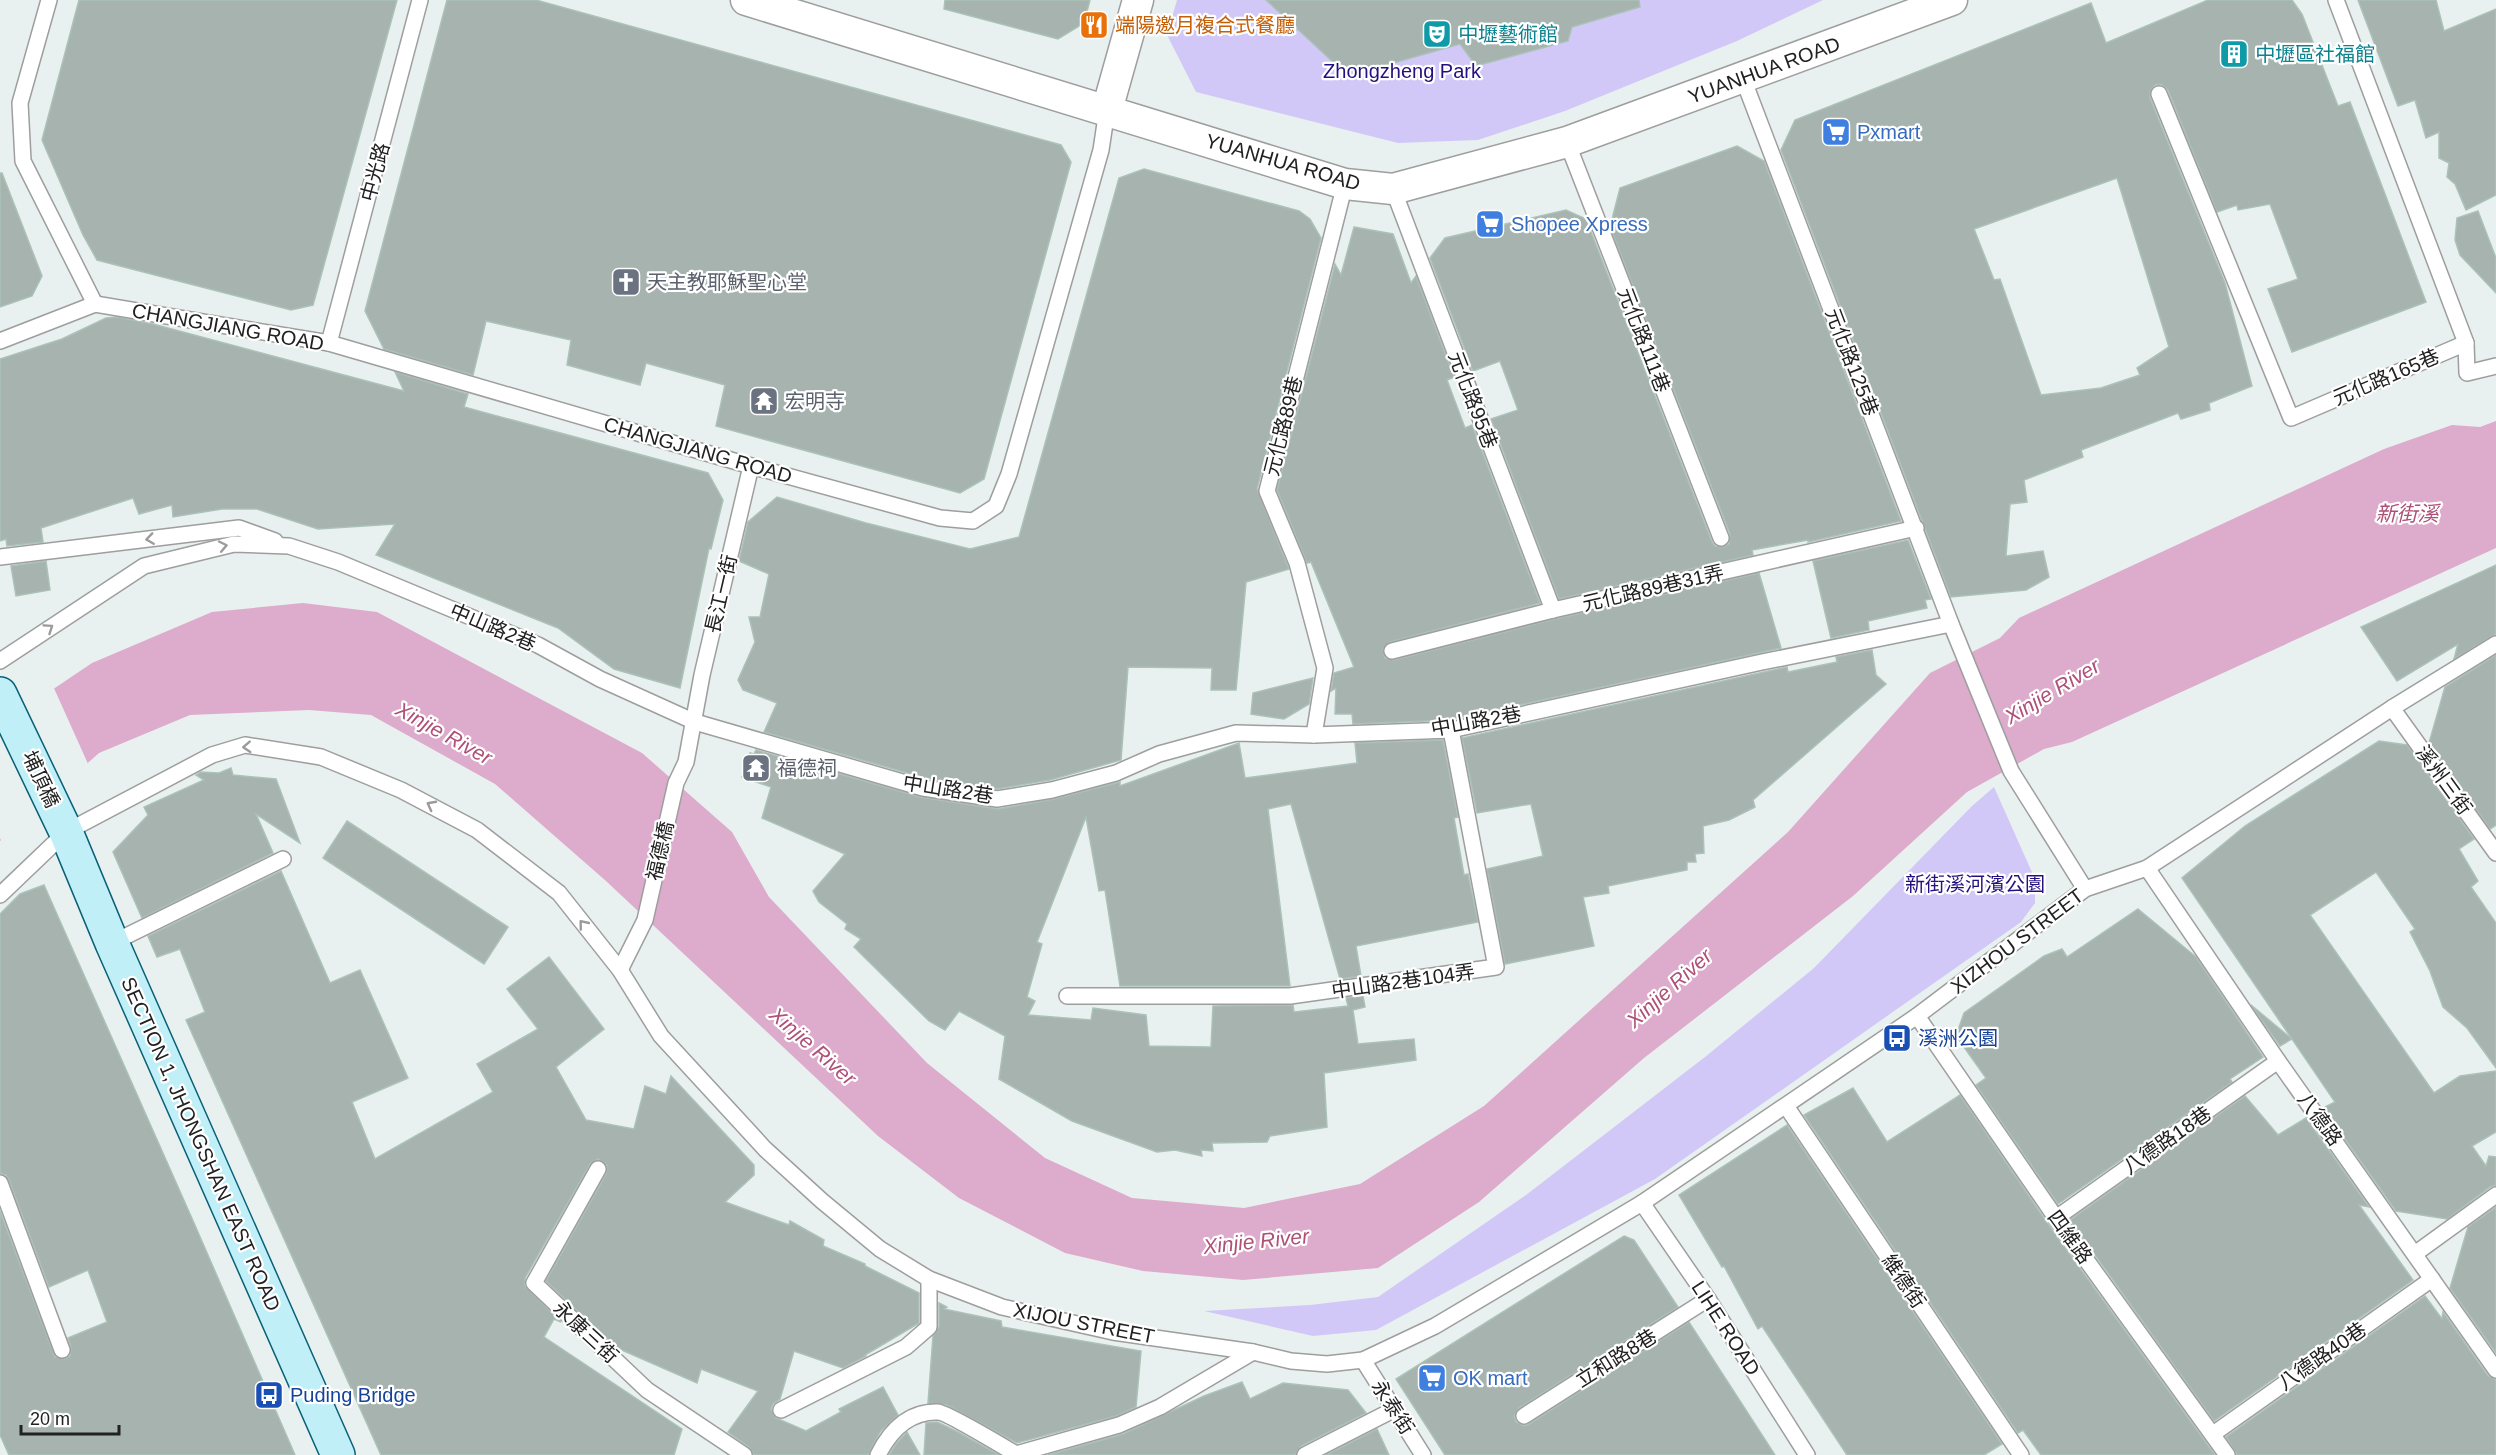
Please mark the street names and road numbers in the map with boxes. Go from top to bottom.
street label: YUANHUA ROAD [1685,32,1843,108]
street label: YUANHUA ROAD [1203,129,1363,195]
street label: 中光路 [357,140,393,204]
street label: 元化路111巷 [1614,285,1674,395]
street label: CHANGJIANG ROAD [130,299,326,355]
street label: 元化路125巷 [1821,305,1883,419]
street label: 元化路165巷 [2330,345,2442,409]
street label: 元化路95巷 [1444,348,1502,452]
street label: 元化路89巷 [1260,374,1306,478]
street label: CHANGJIANG ROAD [602,413,794,487]
street label: 長江一街 [701,553,741,635]
street label: 元化路89巷31弄 [1580,561,1726,615]
street label: 中山路2巷 [447,599,539,655]
street label: 中山路2巷 [1429,702,1523,740]
street label: 溪州三街 [2412,741,2476,819]
street label: 埔頂橋 [18,747,64,811]
street label: 中山路2巷 [901,771,995,807]
street label: 福德橋 [643,819,677,883]
street label: XIZHOU STREET [1946,884,2088,998]
street label: 中山路2巷104弄 [1330,960,1476,1002]
street label: SECTION 1, JHONGSHAN EAST ROAD [117,974,285,1314]
street label: 八德路 [2293,1088,2347,1150]
street label: 八德路18巷 [2119,1102,2215,1178]
street label: 四維路 [2043,1206,2097,1268]
street label: 維德街 [1878,1250,1930,1312]
street label: LIHE ROAD [1687,1277,1765,1379]
street label: 永康三街 [549,1297,623,1367]
street label: XIJOU STREET [1012,1299,1156,1347]
street label: 八德路40巷 [2274,1318,2370,1394]
street label: 立和路8巷 [1572,1325,1660,1391]
street label: 永泰街 [1367,1376,1419,1438]

